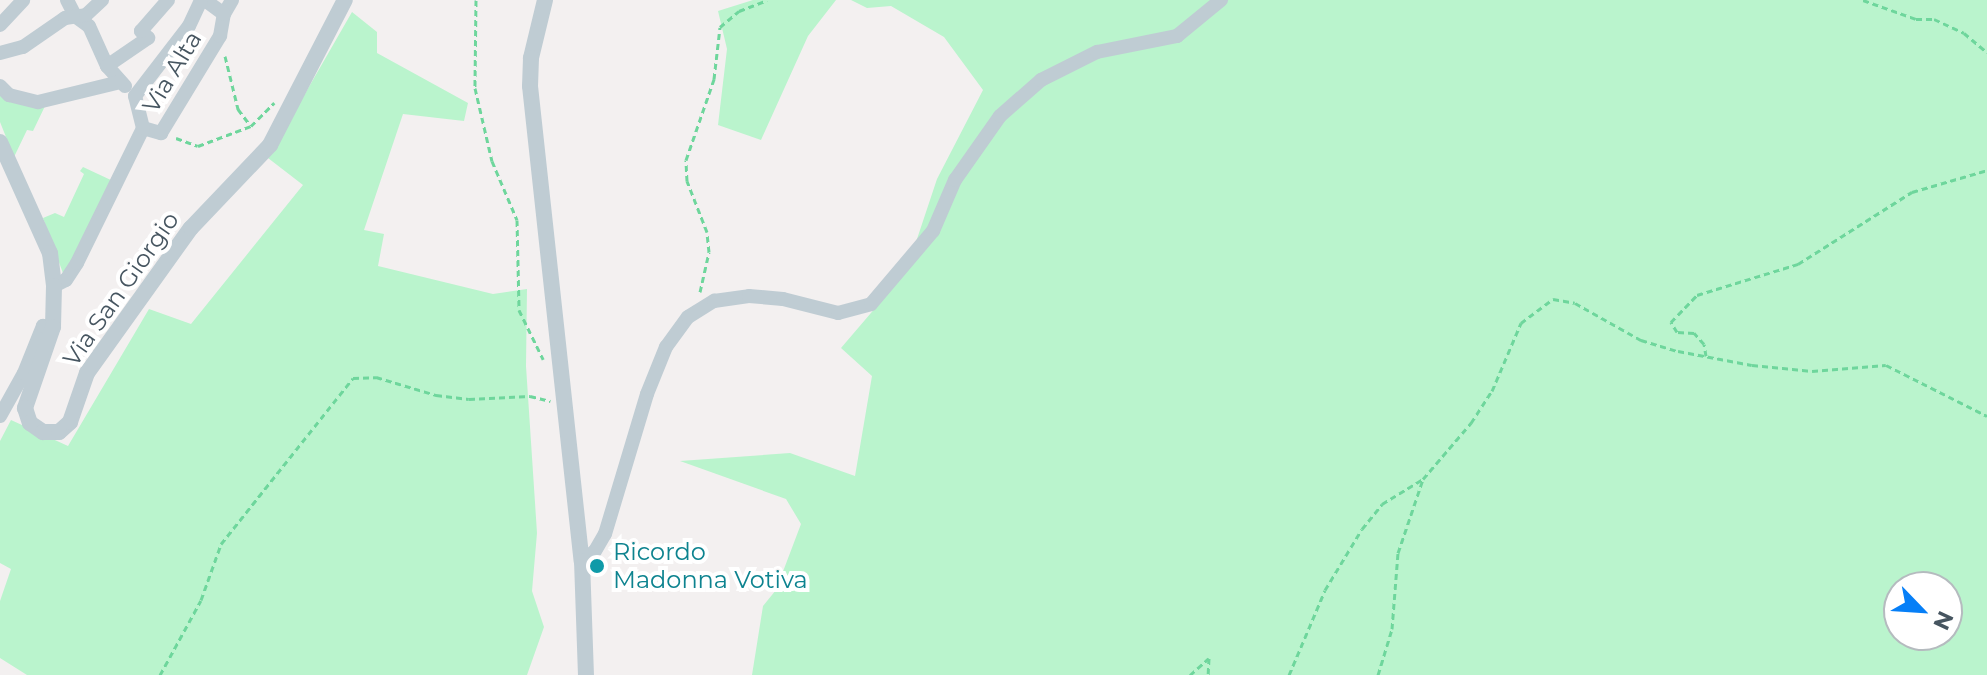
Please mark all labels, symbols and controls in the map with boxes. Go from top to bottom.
street label: Via Alta [136,26,208,118]
street label: Via San Giorgio [57,206,185,372]
place label: Ricordo Madonna Votiva [613,538,808,594]
marker: Ricordo Madonna Votiva [588,557,606,575]
north arrow [1883,571,1963,651]
text: N [1927,607,1959,634]

